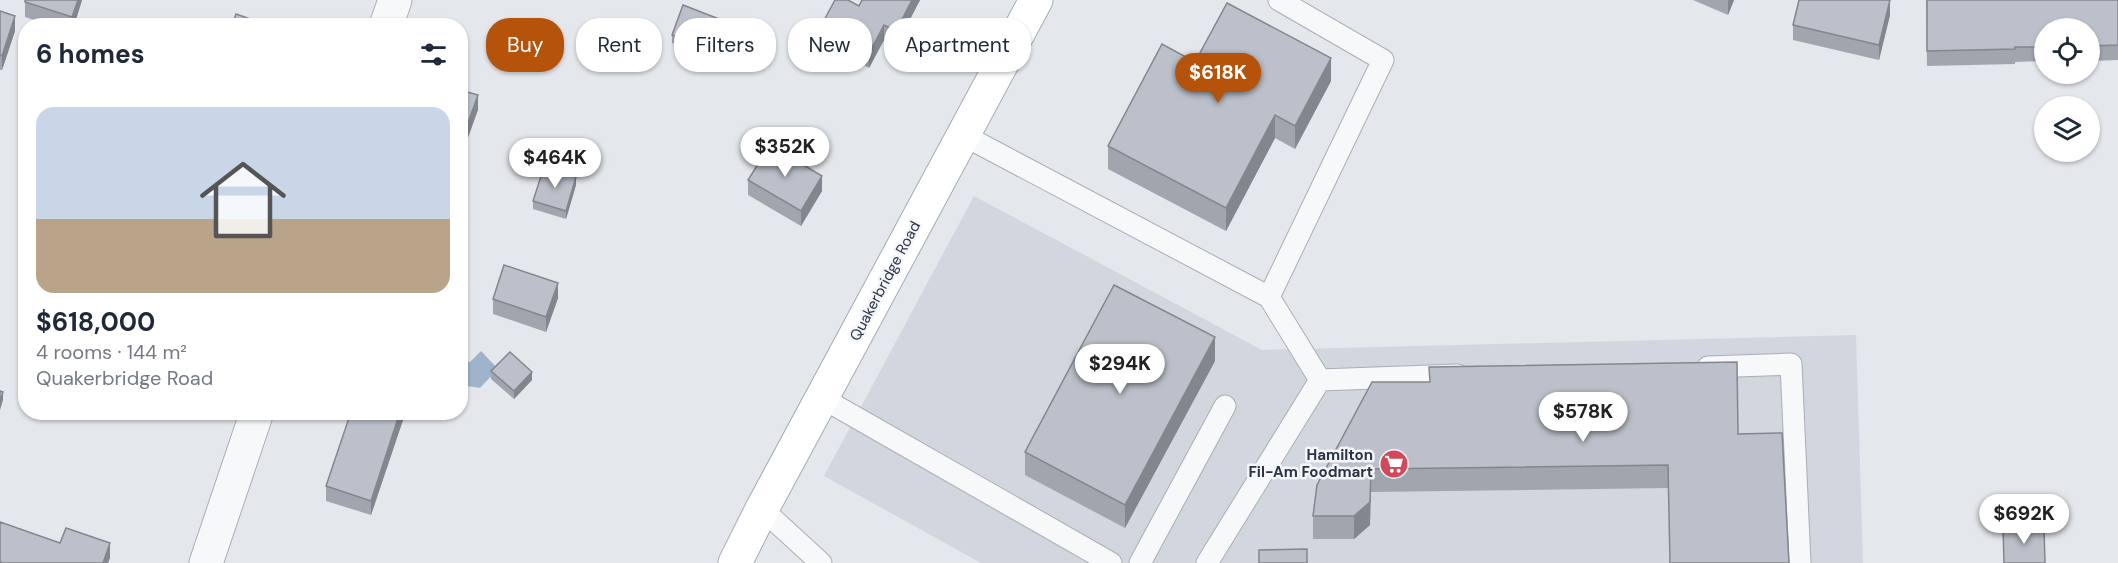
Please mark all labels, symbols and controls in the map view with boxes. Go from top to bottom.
chip: Buy [486,18,564,72]
chip: Rent [576,18,662,72]
chip: Filters [674,18,776,72]
chip: New [788,18,872,72]
chip: Apartment [884,18,1031,72]
map controls [2034,18,2100,162]
button: locate [2034,18,2100,84]
text: 6 homes [36,37,144,71]
icon: filters [417,38,450,71]
pin: $618K [1176,53,1260,104]
text: $618K [1189,59,1247,85]
button: layers [2034,96,2100,162]
pin: $352K [743,127,827,178]
text: $352K [754,133,816,159]
pin: $464K [513,138,597,189]
text: $464K [523,144,587,170]
icon: home [189,146,297,254]
street label: Quakerbridge Road [845,218,925,344]
text: $618,000 [36,305,155,339]
text: 4 rooms · 144 m² [36,339,187,365]
pin: $294K [1078,344,1162,395]
text: $294K [1089,350,1151,376]
text: Quakerbridge Road [36,365,213,391]
pin: $578K [1541,392,1625,443]
text: $578K [1553,398,1613,424]
place label: Hamilton Fil-Am Foodmart [1248,445,1373,482]
supermarket icon: Hamilton Fil-Am Foodmart [1378,448,1410,480]
pin: $692K [1982,494,2066,545]
text: $692K [1993,500,2055,526]

